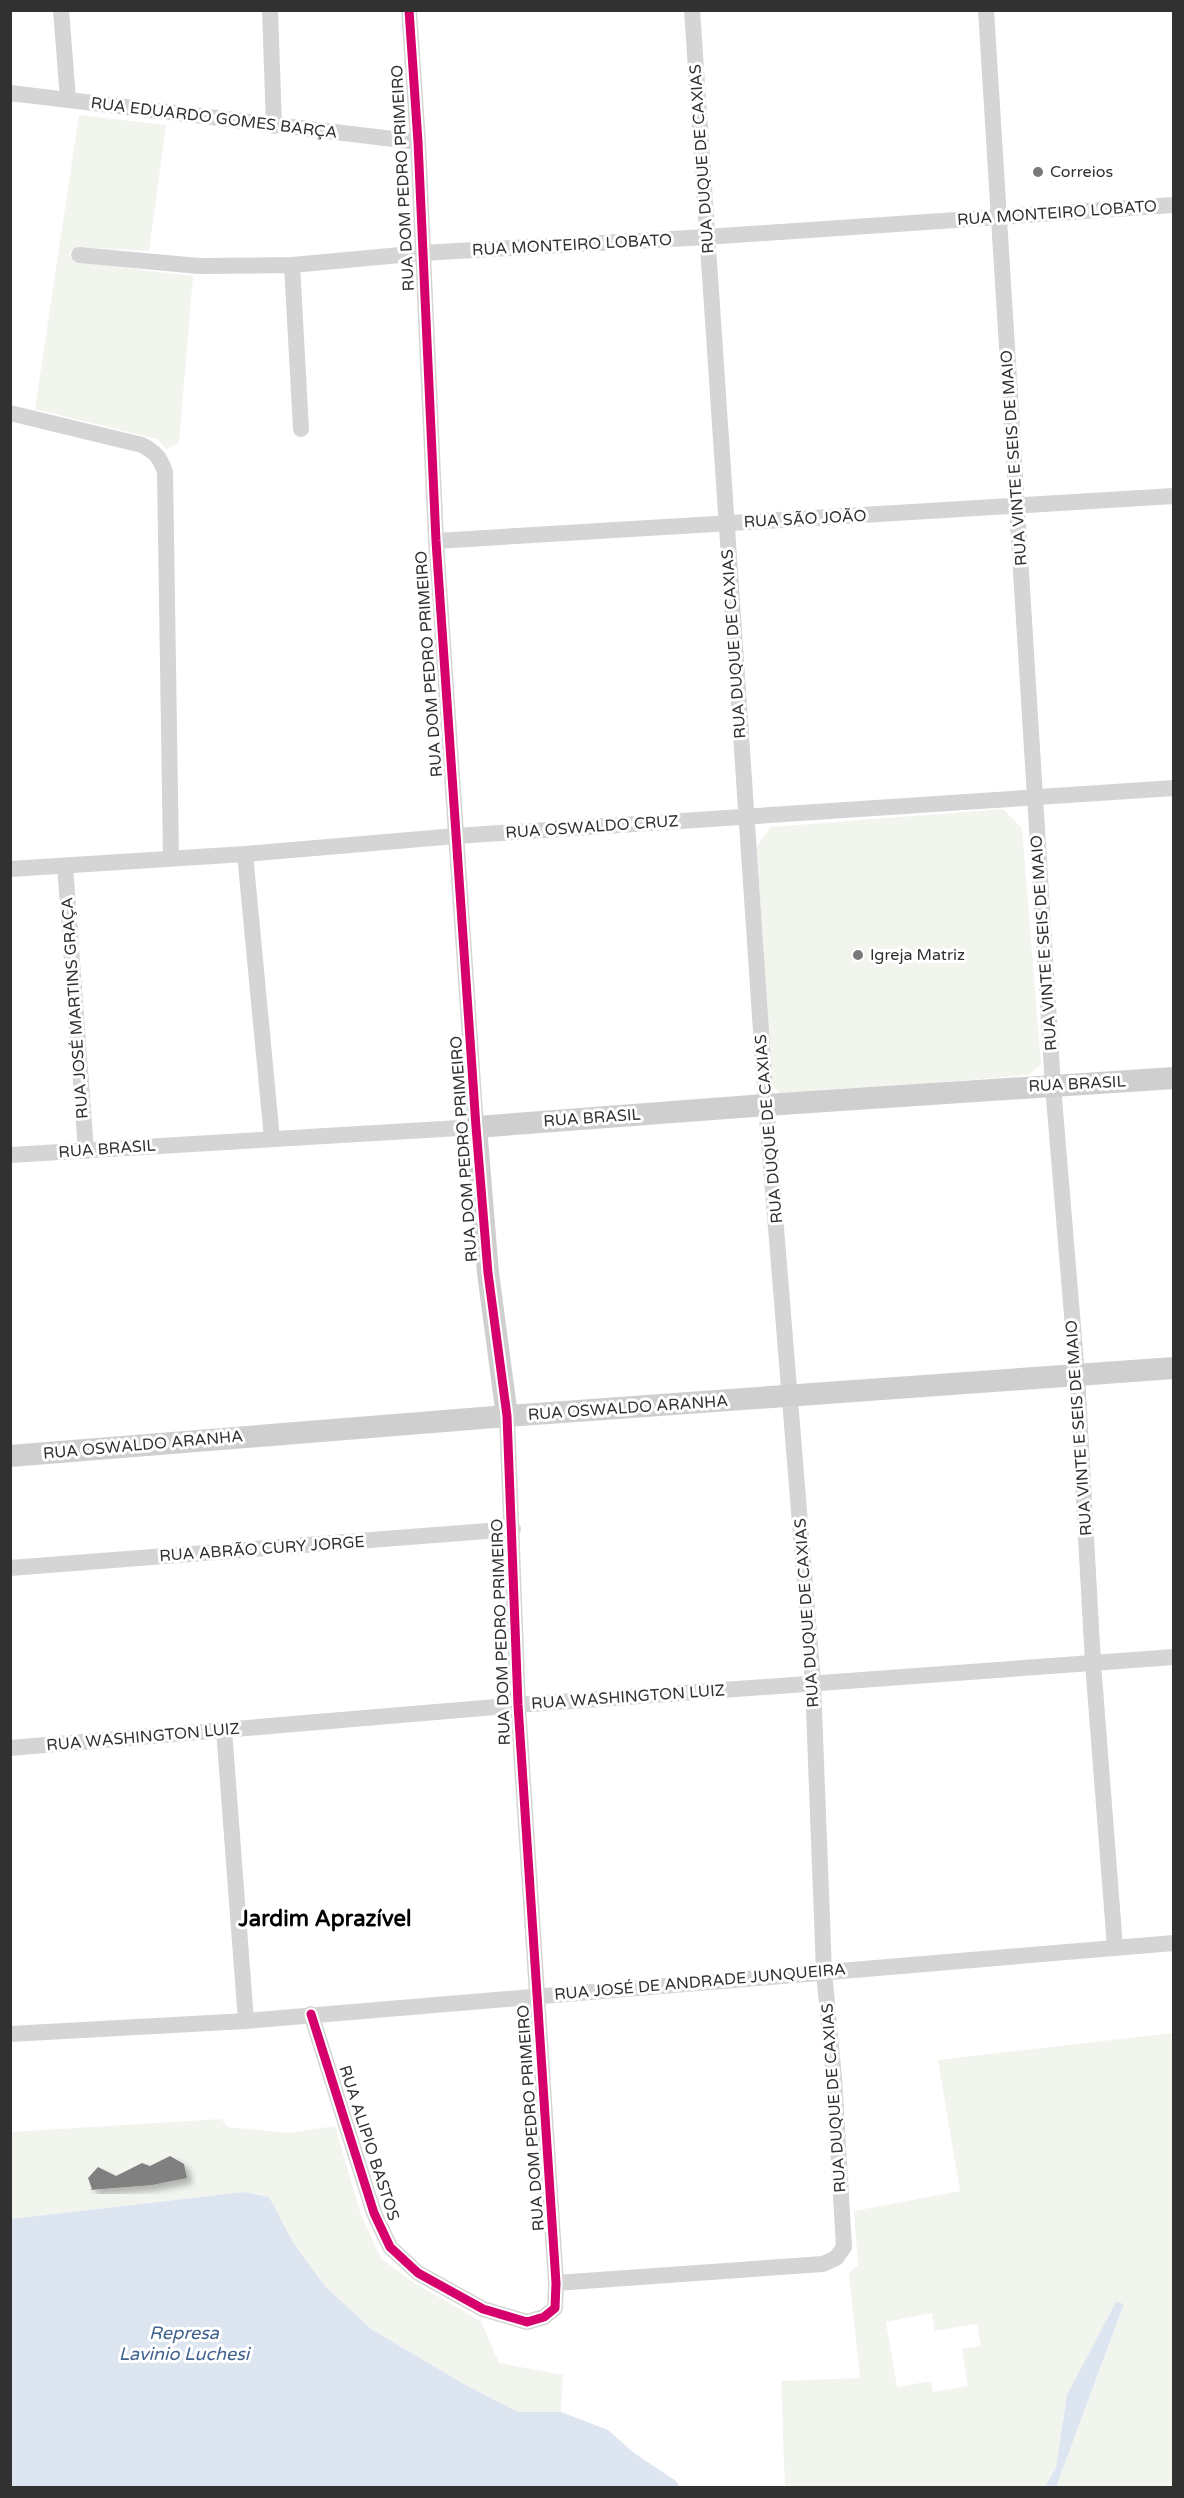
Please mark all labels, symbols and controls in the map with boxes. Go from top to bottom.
street label: RUA DUQUE DE CAXIAS [685,63,719,254]
street label: RUA DOM PEDRO PRIMEIRO [387,64,419,292]
street label: RUA EDUARDO GOMES BARÇA [90,93,338,143]
place label: Correios [1050,162,1113,182]
marker: Correios [1031,165,1045,179]
street label: RUA MONTEIRO LOBATO [956,196,1158,230]
street label: RUA MONTEIRO LOBATO [471,230,673,260]
street label: RUA VINTE E SEIS DE MAIO [996,349,1032,567]
street label: RUA SÃO JOÃO [743,506,867,532]
street label: RUA DUQUE DE CAXIAS [717,548,751,739]
street label: RUA DOM PEDRO PRIMEIRO [411,550,447,778]
street label: RUA OSWALDO CRUZ [505,811,679,843]
street label: RUA VINTE E SEIS DE MAIO [1026,834,1062,1052]
street label: RUA JOSÉ MARTINS GRAÇA [57,896,93,1120]
place label: Igreja Matriz [870,945,965,965]
marker: Igreja Matriz [851,948,865,962]
street label: RUA DUQUE DE CAXIAS [751,1033,787,1224]
street label: RUA DOM PEDRO PRIMEIRO [446,1035,482,1263]
street label: RUA BRASIL [1028,1071,1126,1097]
street label: RUA BRASIL [543,1105,641,1131]
street label: RUA BRASIL [58,1136,156,1162]
street label: RUA VINTE E SEIS DE MAIO [1061,1319,1097,1537]
street label: RUA OSWALDO ARANHA [527,1391,729,1425]
street label: RUA OSWALDO ARANHA [42,1426,244,1464]
street label: RUA DUQUE DE CAXIAS [790,1517,824,1708]
street label: RUA DOM PEDRO PRIMEIRO [487,1518,515,1746]
street label: RUA ABRÃO CURY JORGE [159,1532,365,1566]
street label: RUA WASHINGTON LUIZ [531,1680,725,1714]
street label: RUA WASHINGTON LUIZ [45,1719,241,1755]
district label: Jardim Aprazível [238,1906,411,1932]
street label: RUA JOSÉ DE ANDRADE JUNQUEIRA [553,1959,847,2005]
street label: RUA DUQUE DE CAXIAS [817,2002,851,2193]
street label: RUA DOM PEDRO PRIMEIRO [513,2004,549,2232]
street label: RUA ALIPIO BASTOS [334,2063,404,2223]
water label: Represa Lavinio Luchesi [119,2322,252,2365]

